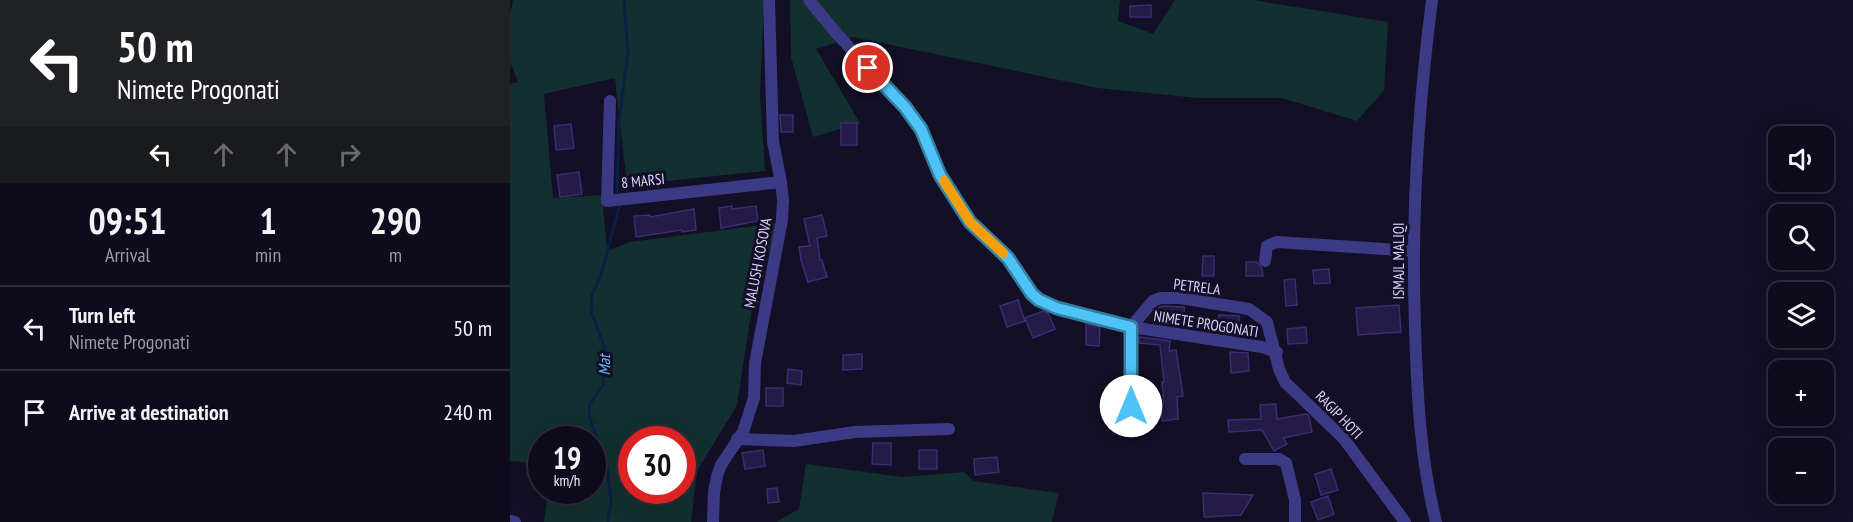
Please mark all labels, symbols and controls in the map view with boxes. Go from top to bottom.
text: 50 m [117,19,194,74]
icon: left [18,24,96,102]
pin [842,42,893,93]
icon: arrive [851,51,884,84]
text: Nimete Progonati [117,72,280,106]
map controls [1768,126,1834,504]
button: sound [1768,126,1834,192]
icon: left [144,138,177,171]
icon: ahead [207,138,240,171]
icon: ahead [270,138,303,171]
icon: right [333,138,366,171]
street label: 8 MARSI [620,169,666,192]
text: 09:51 [89,197,166,244]
text: 1 [259,197,277,244]
text: 290 [370,197,421,244]
button: search [1768,204,1834,270]
street label: MALUSH KOSOVA [739,215,776,310]
street label: ISMAJL MALIQI [1389,222,1408,300]
text: Arrival [105,242,150,268]
text: min [255,242,281,268]
text: m [389,242,402,268]
street label: PETRELA [1173,274,1222,299]
button: layers [1768,282,1834,348]
text: Turn left [69,301,135,329]
street label: NIMETE PROGONATI [1152,306,1260,341]
icon: left [18,312,51,345]
text: 50 m [453,314,492,342]
text: Nimete Progonati [69,329,190,355]
water label: Mat [594,353,614,376]
button: + [1768,360,1834,426]
position arrow [1099,374,1163,438]
street label: RAGIP HOTI [1312,387,1367,443]
icon: arrive [18,396,51,429]
text: Arrive at destination [69,398,229,426]
text: 240 m [443,398,492,426]
speed limit sign: 30 [618,426,696,504]
text: 19 [553,438,581,477]
button: − [1768,438,1834,504]
text: km/h [554,471,580,490]

